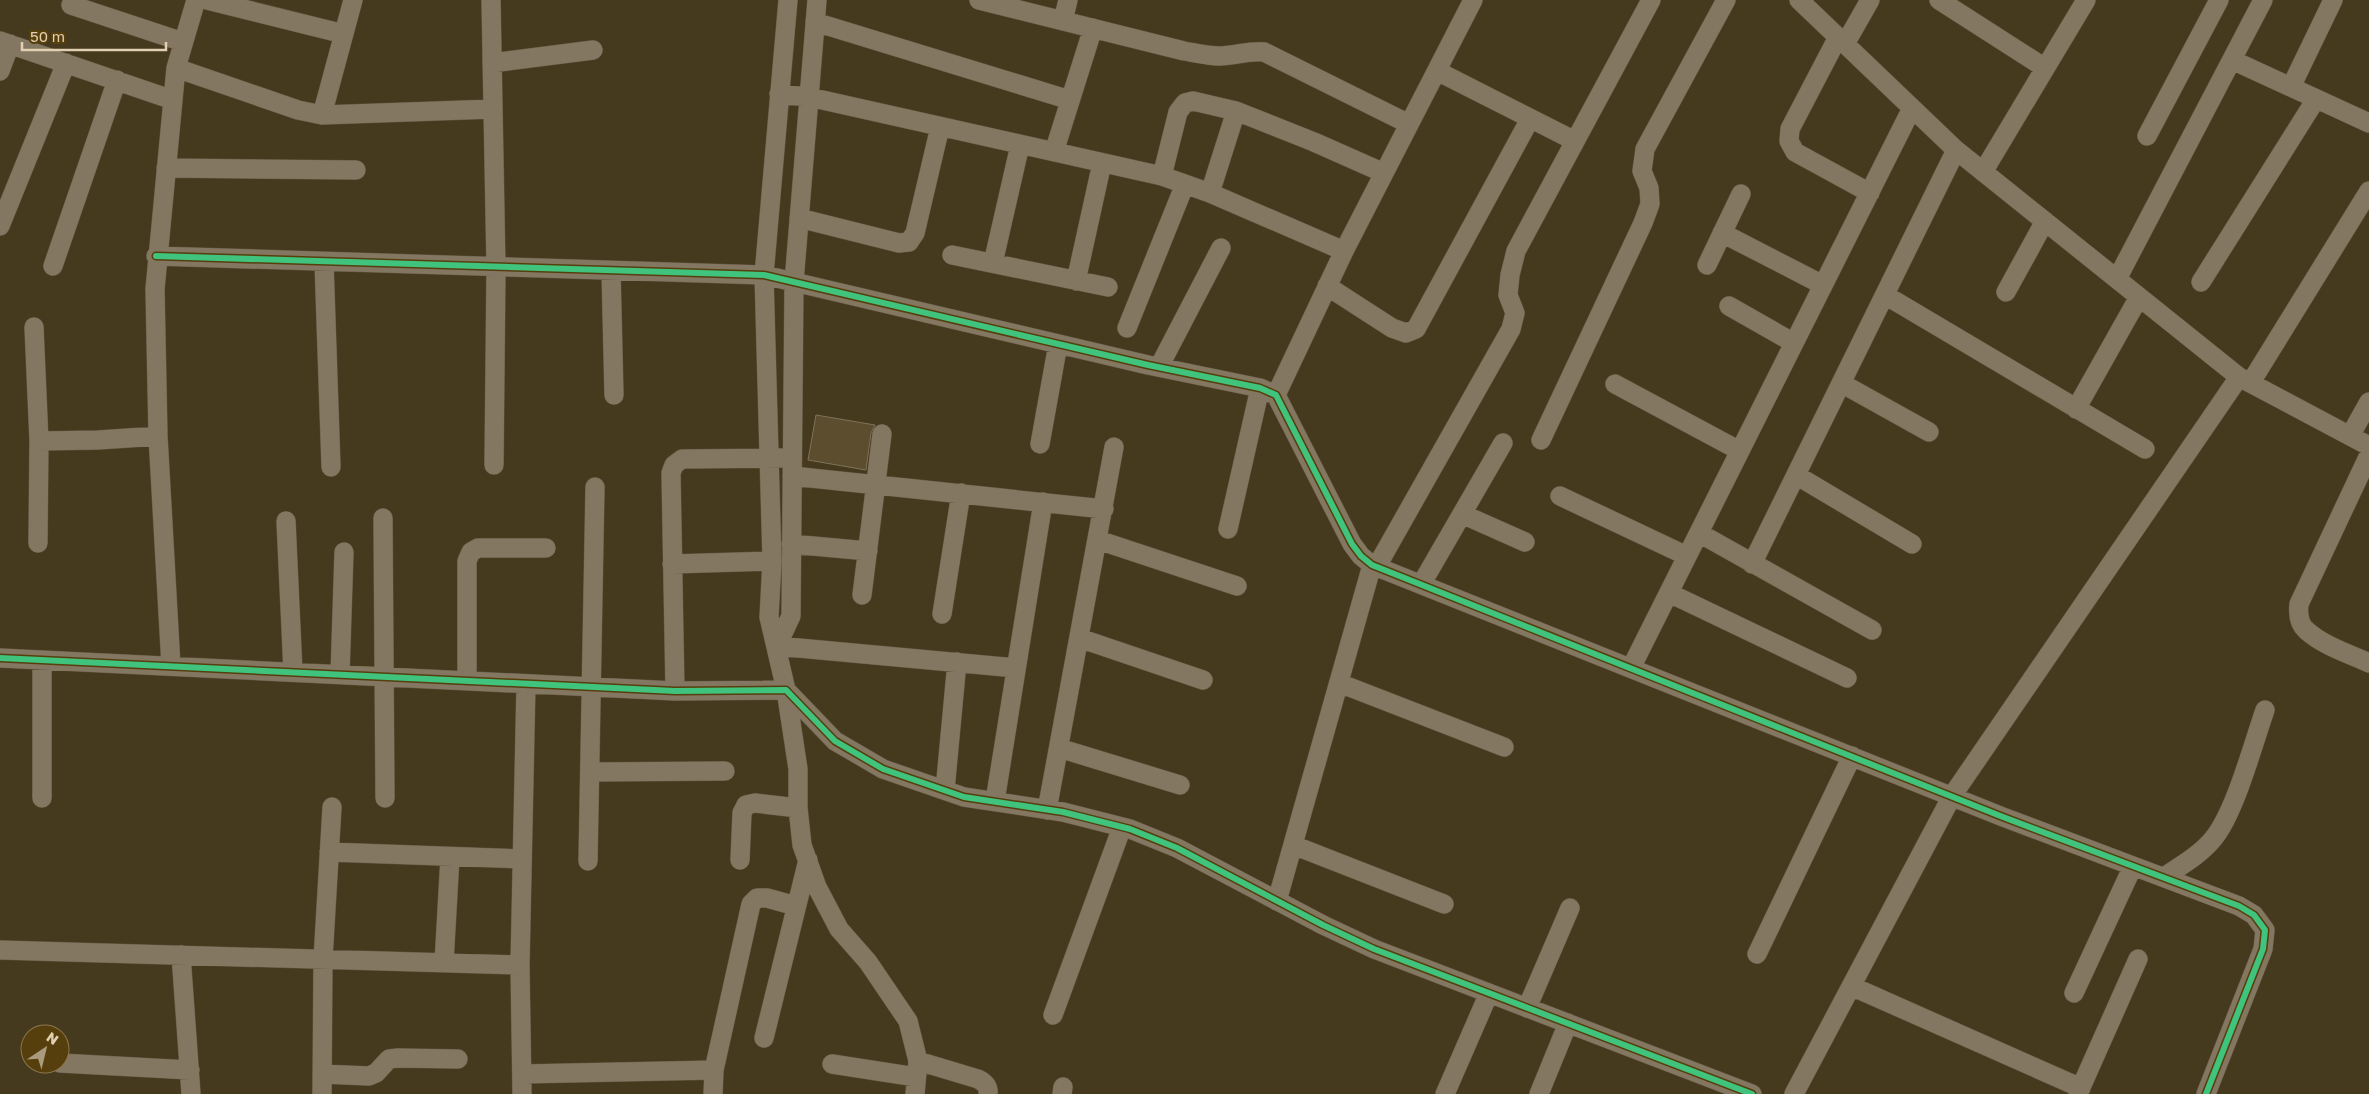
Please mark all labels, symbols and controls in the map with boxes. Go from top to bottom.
scale bar [22,20,166,52]
text: 50 m [30,27,65,45]
north arrow [20,1024,70,1074]
text: N [44,1028,62,1048]

